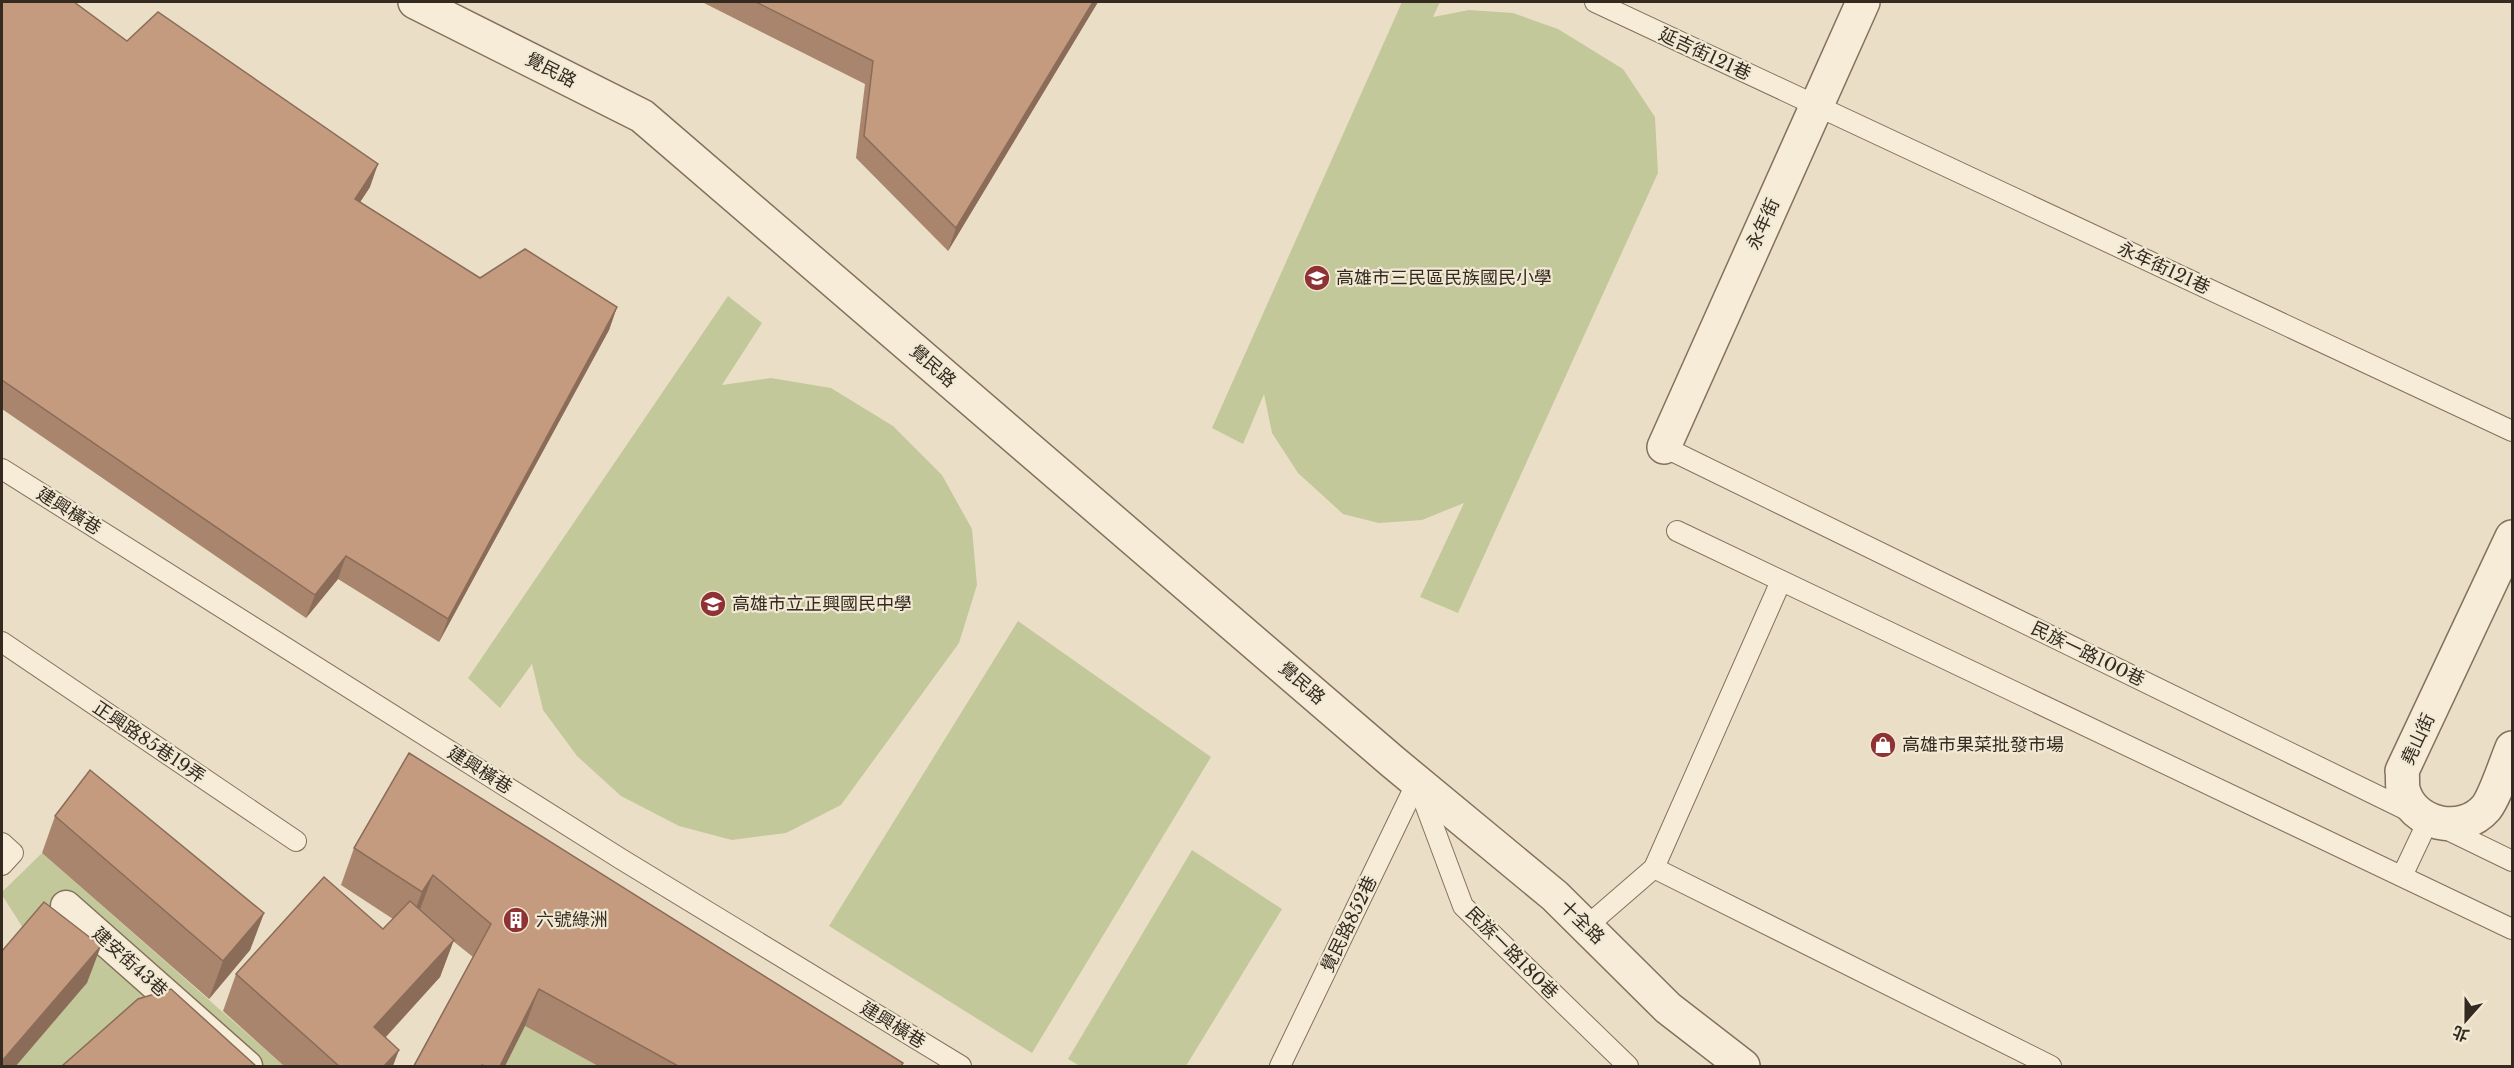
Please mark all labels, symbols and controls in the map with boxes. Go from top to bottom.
street label: 延吉街121巷 [1655,23,1755,85]
street label: 覺民路 [522,48,580,92]
street label: 永年街 [1742,195,1784,253]
street label: 永年街121巷 [2114,237,2214,299]
school or university icon: 高雄市三民區民族國民小學 [1302,263,1332,293]
place label: 高雄市三民區民族國民小學 [1336,267,1552,289]
street label: 覺民路 [905,340,961,392]
street label: 建興橫巷 [33,483,105,539]
school or university icon: 高雄市立正興國民中學 [698,589,728,619]
place label: 高雄市立正興國民中學 [732,593,912,615]
street label: 民族一路100巷 [2028,617,2148,691]
street label: 覺民路 [1274,657,1330,709]
street label: 正興路85巷19弄 [89,696,209,788]
street label: 堯山街 [2397,710,2439,768]
shop icon: 高雄市果菜批發市場 [1868,730,1898,760]
place label: 高雄市果菜批發市場 [1902,734,2064,756]
street label: 建興橫巷 [444,742,516,798]
street label: 覺民路852巷 [1316,872,1382,976]
street label: 十全路 [1555,895,1609,949]
street label: 民族一路180巷 [1461,902,1563,1004]
building icon: 六號綠洲 [501,905,531,935]
place label: 六號綠洲 [536,909,608,931]
street label: 建安街43巷 [88,923,172,1001]
north arrow [2436,990,2496,1050]
street label: 建興橫巷 [856,997,930,1053]
text: 北 [2450,1022,2472,1046]

